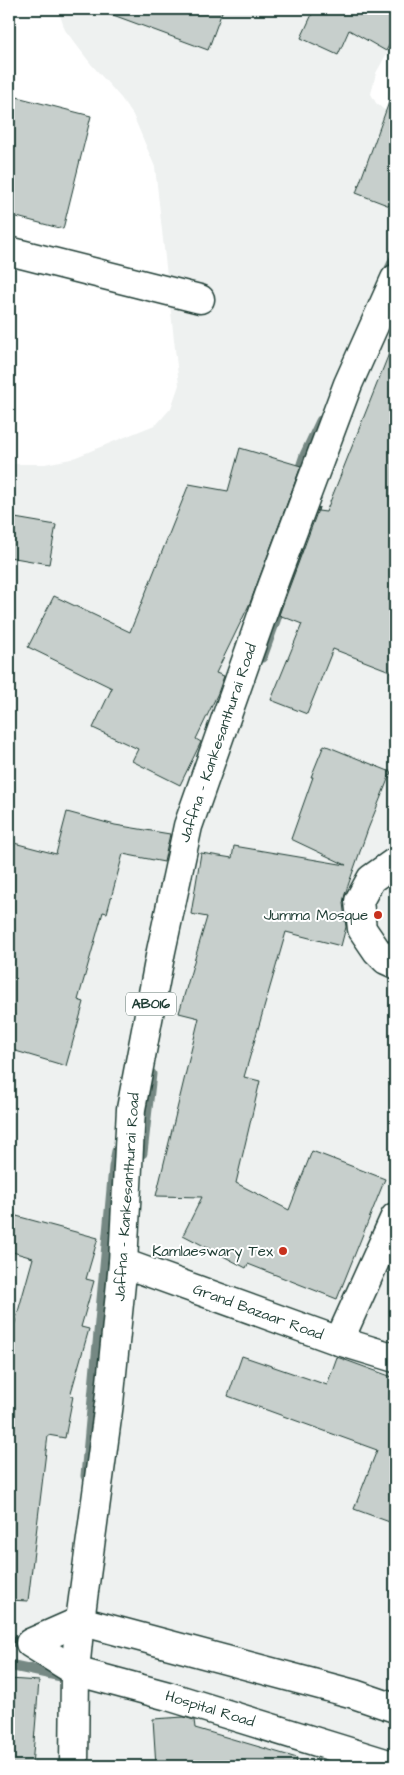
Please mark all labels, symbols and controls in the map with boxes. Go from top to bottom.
street label: Jaffna - Kankesanthurai Road [174,640,262,845]
place label: Jumma Mosque [264,905,368,926]
marker: Jumma Mosque [372,909,384,921]
road number: AB016 [126,992,176,1016]
street label: Jaffna - Kankesanthurai Road [109,1092,145,1302]
place label: Kamlaeswary Tex [152,1241,274,1263]
marker: Kamlaeswary Tex [277,1245,289,1257]
street label: Grand Bazaar Road [190,1279,326,1345]
street label: Hospital Road [163,1685,257,1733]

